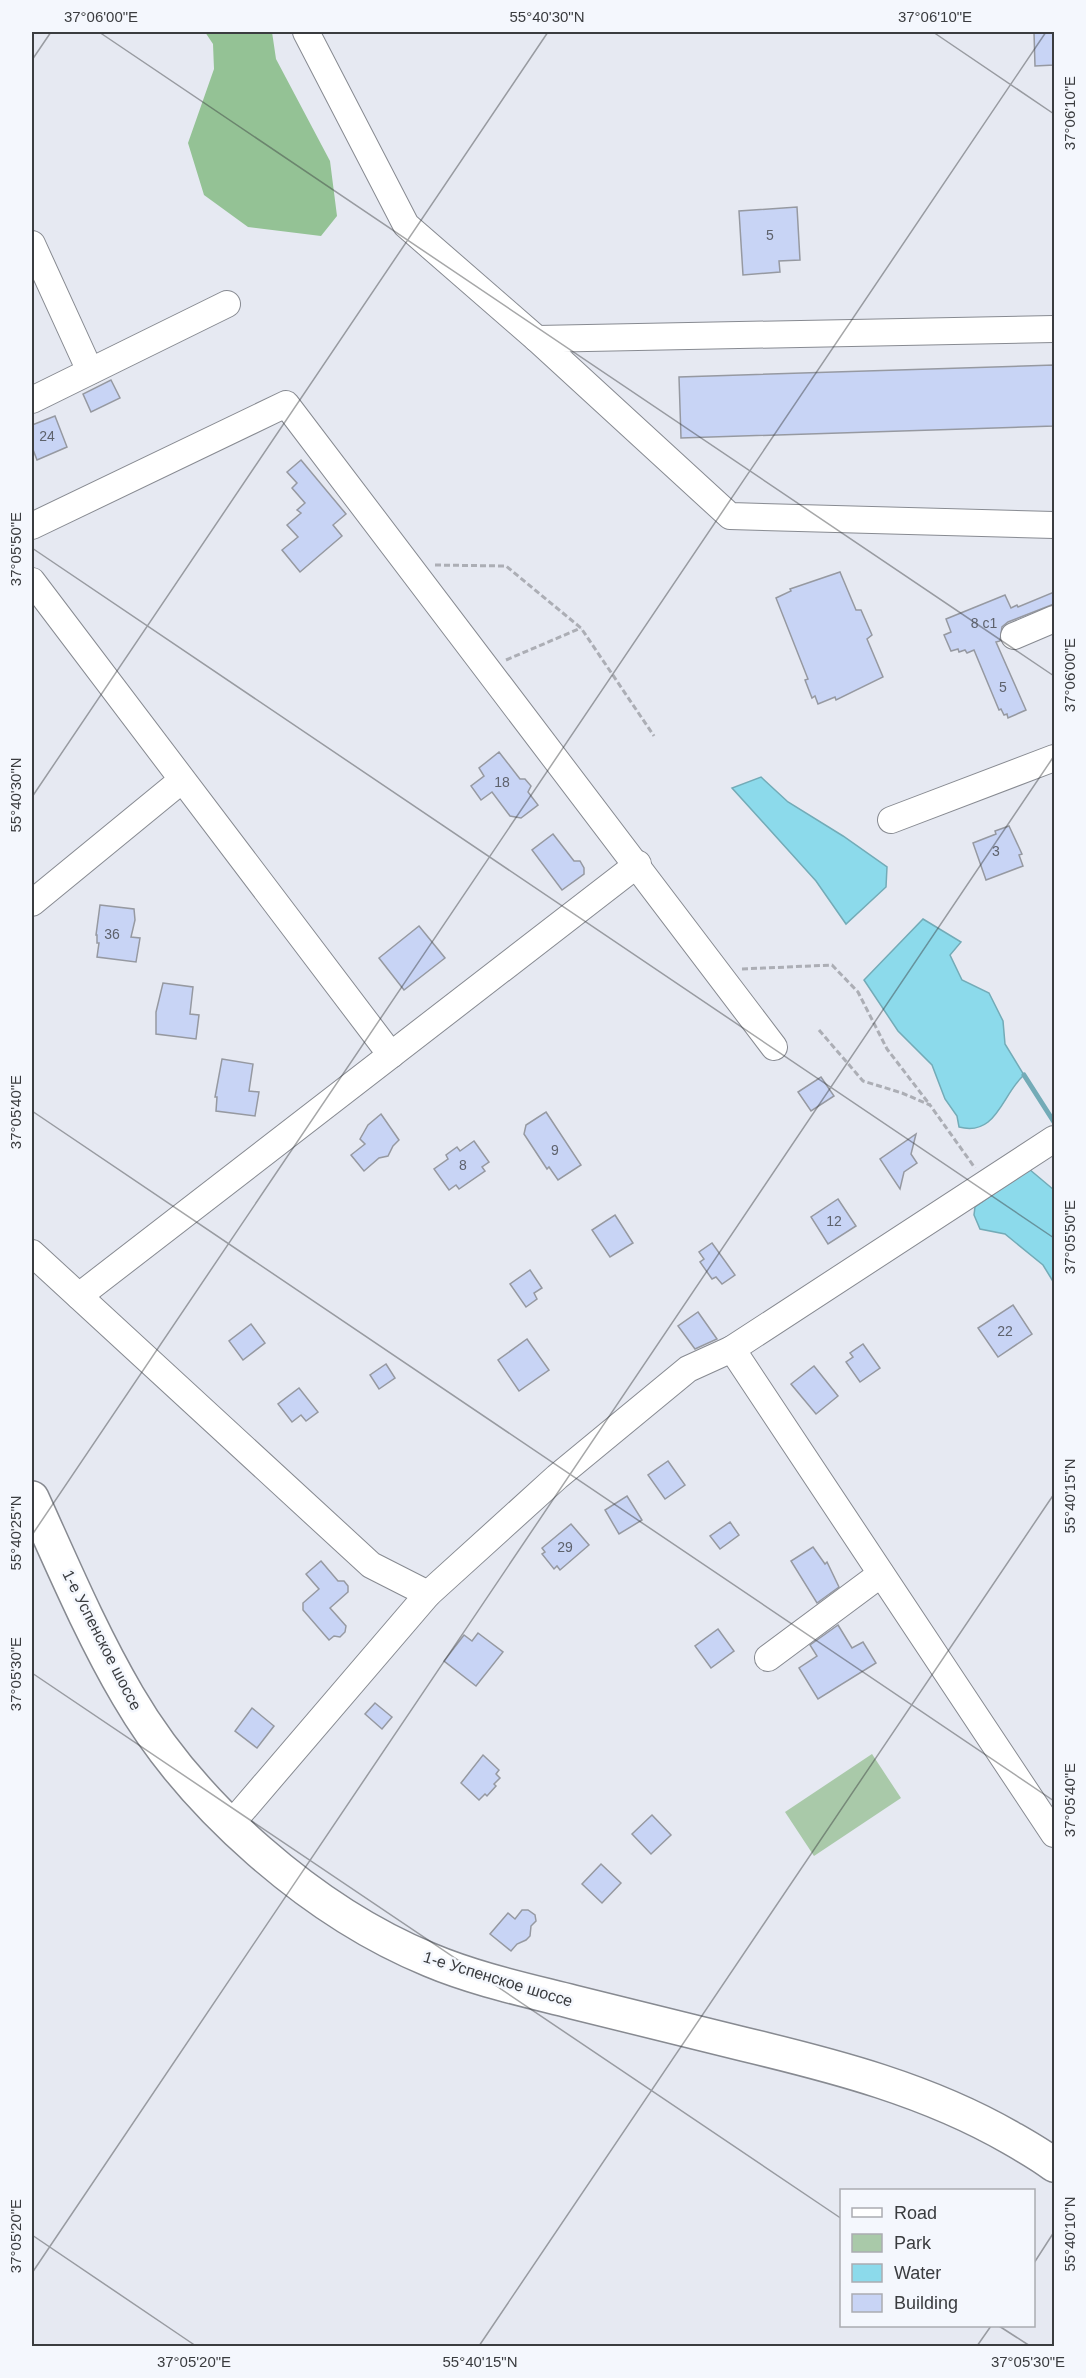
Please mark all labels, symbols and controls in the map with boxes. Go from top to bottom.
text: 37°06'00"E [64,8,138,25]
text: 55°40'30"N [509,8,585,25]
text: 37°06'10"E [898,8,972,25]
text: 37°06'10"E [1061,76,1078,150]
house number: 5 [766,227,774,243]
house number: 24 [39,428,55,444]
text: 37°05'50"E [7,512,24,586]
house number: 8 с1 [971,615,997,631]
text: 37°06'00"E [1061,638,1078,712]
house number: 5 [999,679,1007,695]
text: 55°40'30"N [7,757,24,833]
house number: 18 [494,774,510,790]
house number: 3 [992,843,1000,859]
house number: 36 [104,926,120,942]
text: 37°05'40"E [7,1075,24,1149]
house number: 9 [551,1142,559,1158]
house number: 8 [459,1157,467,1173]
text: 37°05'50"E [1061,1200,1078,1274]
house number: 12 [826,1213,842,1229]
house number: 22 [997,1323,1013,1339]
text: 55°40'15"N [1061,1458,1078,1534]
text: 55°40'25"N [7,1495,24,1571]
house number: 29 [557,1539,573,1555]
street label: 1-е Успенское шоссе [59,1567,145,1713]
text: 37°05'30"E [7,1637,24,1711]
text: 37°05'40"E [1061,1763,1078,1837]
street label: 1-е Успенское шоссе [421,1948,575,2010]
legend [840,2189,1035,2327]
text: 55°40'10"N [1061,2196,1078,2272]
text: 37°05'20"E [7,2199,24,2273]
text: Road [894,2203,937,2223]
text: Park [894,2233,932,2253]
text: Water [894,2263,941,2283]
text: Building [894,2293,958,2313]
text: 37°05'20"E [157,2353,231,2370]
text: 55°40'15"N [442,2353,518,2370]
text: 37°05'30"E [991,2353,1065,2370]

